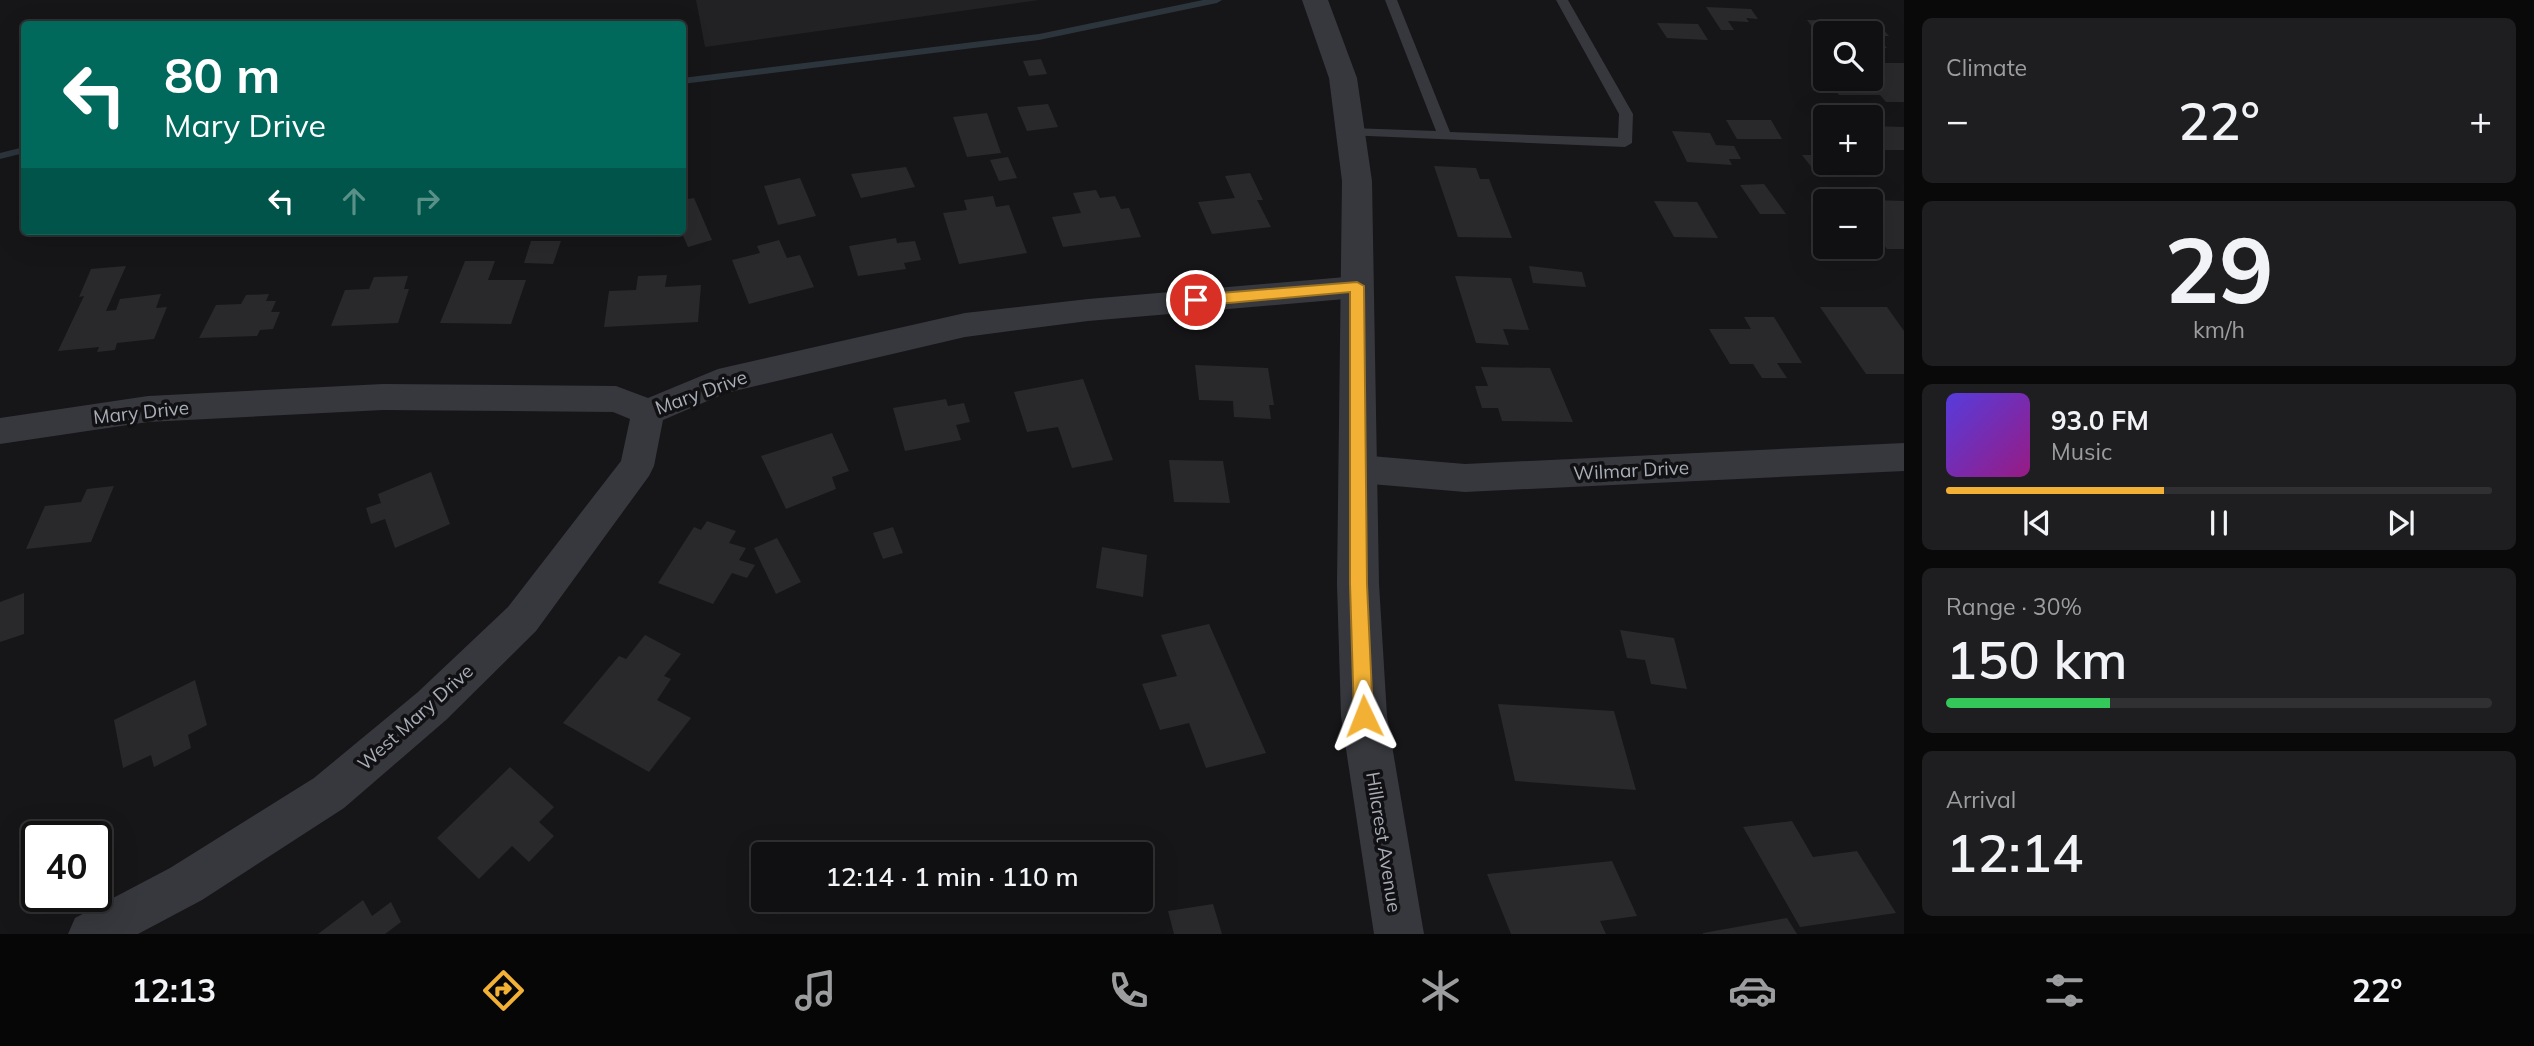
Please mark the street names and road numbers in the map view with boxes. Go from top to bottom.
street label: Mary Drive [652,364,750,420]
street label: Mary Drive [92,395,190,429]
street label: Wilmar Drive [1572,455,1690,485]
street label: West Mary Drive [352,659,478,775]
street label: Hillcrest Avenue [1361,770,1407,914]

